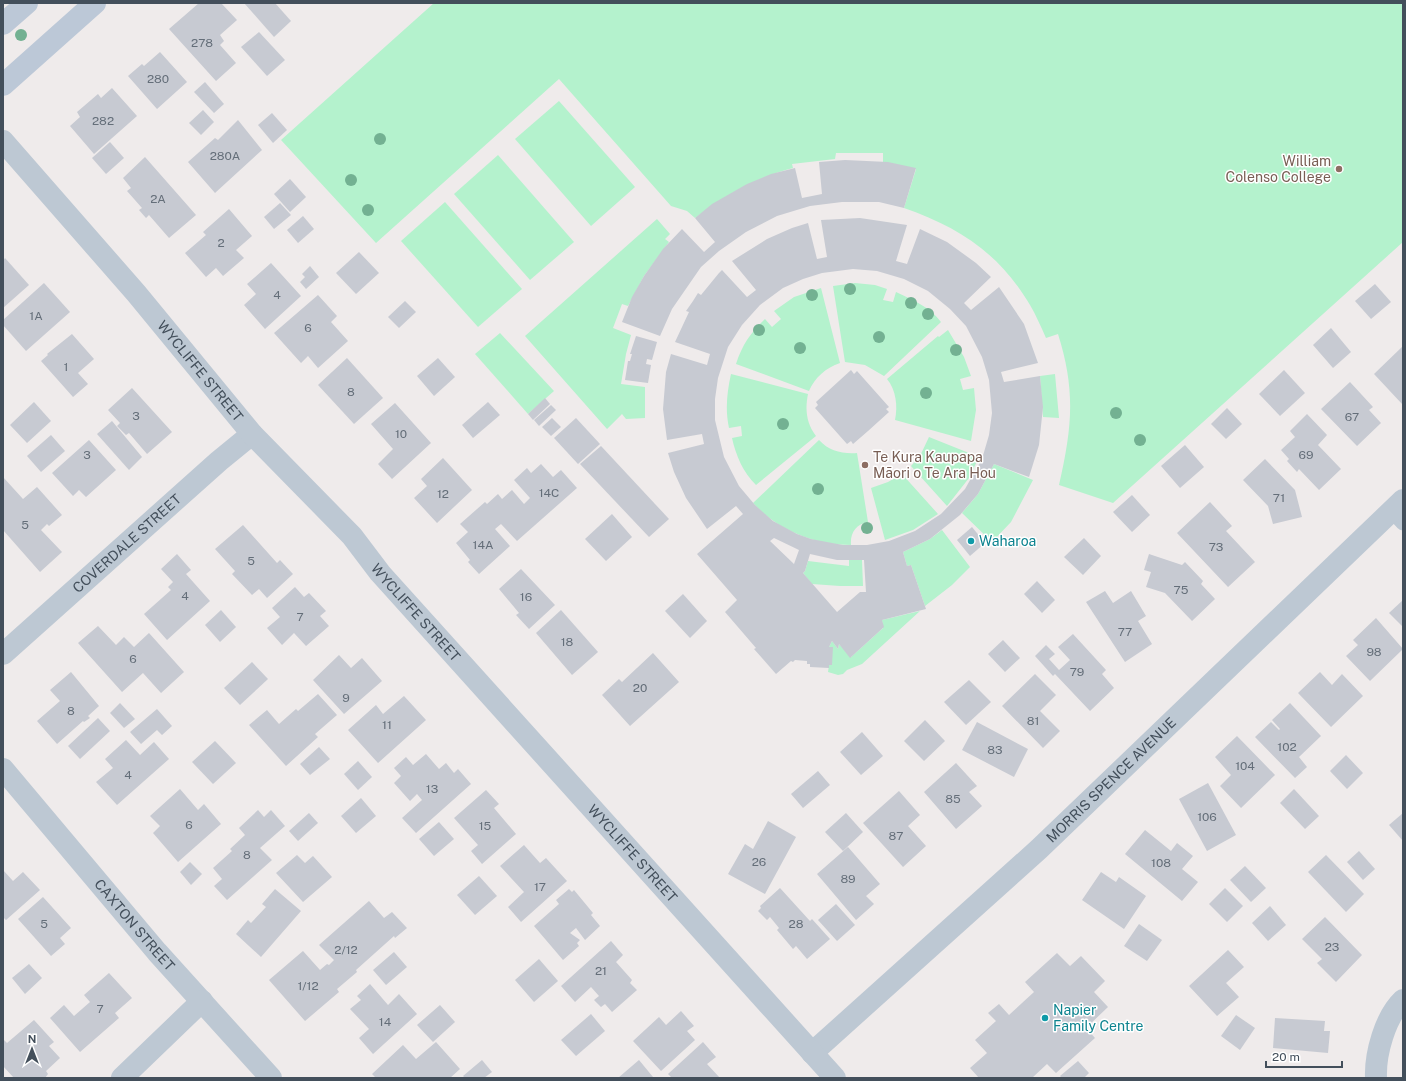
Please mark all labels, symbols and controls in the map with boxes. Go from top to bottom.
house number: 278 [191,36,213,50]
house number: 280 [147,72,169,86]
house number: 282 [92,114,114,128]
house number: 280A [210,149,241,163]
place label: William Colenso College [1226,153,1331,185]
marker: William Colenso College [1334,164,1344,174]
house number: 2A [150,192,166,206]
house number: 2 [217,236,225,250]
house number: 4 [273,288,281,302]
house number: 1A [29,309,43,323]
street label: WYCLIFFE STREET [154,317,246,425]
house number: 6 [304,321,312,335]
house number: 1 [64,360,68,374]
house number: 8 [347,385,355,399]
house number: 3 [132,409,140,423]
house number: 67 [1345,410,1359,424]
house number: 10 [395,427,407,441]
house number: 3 [83,448,91,462]
house number: 69 [1299,448,1313,462]
place label: Te Kura Kaupapa Māori o Te Ara Hou [873,449,996,481]
marker: Te Kura Kaupapa Māori o Te Ara Hou [860,460,870,470]
house number: 14C [539,486,559,500]
house number: 12 [437,487,449,501]
street label: COVERDALE STREET [69,491,184,596]
house number: 71 [1273,491,1285,505]
house number: 5 [21,518,29,532]
place label: Waharoa [979,533,1036,549]
marker: Waharoa [966,536,976,546]
house number: 14A [473,538,494,552]
house number: 73 [1209,540,1223,554]
house number: 5 [247,554,255,568]
street label: WYCLIFFE STREET [368,561,464,665]
house number: 75 [1174,583,1189,597]
house number: 4 [181,589,189,603]
house number: 16 [520,590,532,604]
house number: 7 [296,610,304,624]
house number: 77 [1118,625,1132,639]
house number: 18 [561,635,574,649]
house number: 98 [1366,645,1382,659]
house number: 6 [129,652,137,666]
house number: 79 [1070,665,1084,679]
house number: 20 [633,681,647,695]
house number: 9 [342,691,350,705]
house number: 8 [67,704,75,718]
house number: 81 [1027,714,1039,728]
street label: MORRIS SPENCE AVENUE [1043,714,1179,846]
house number: 11 [382,718,392,732]
house number: 102 [1277,740,1297,754]
house number: 83 [987,743,1003,757]
house number: 104 [1235,759,1255,773]
house number: 4 [124,768,132,782]
house number: 13 [426,782,438,796]
house number: 85 [945,792,961,806]
street label: WYCLIFFE STREET [585,801,680,905]
house number: 106 [1197,810,1217,824]
house number: 6 [185,818,193,832]
house number: 15 [479,819,492,833]
house number: 87 [889,829,903,843]
house number: 8 [243,848,251,862]
house number: 26 [752,855,766,869]
house number: 108 [1151,856,1171,870]
house number: 89 [840,872,856,886]
street label: CAXTON STREET [91,876,178,974]
house number: 17 [534,880,546,894]
house number: 5 [40,917,48,931]
house number: 28 [789,917,804,931]
house number: 23 [1325,940,1339,954]
house number: 2/12 [334,943,358,957]
house number: 21 [595,964,607,978]
house number: 1/12 [297,979,319,993]
house number: 7 [96,1002,104,1016]
place label: Napier Family Centre [1053,1002,1144,1034]
marker: Napier Family Centre [1040,1013,1050,1023]
house number: 14 [379,1015,392,1029]
north arrow [12,1029,52,1069]
text: N [28,1033,36,1045]
scale bar [1266,1043,1342,1069]
text: 20 m [1272,1050,1300,1064]

